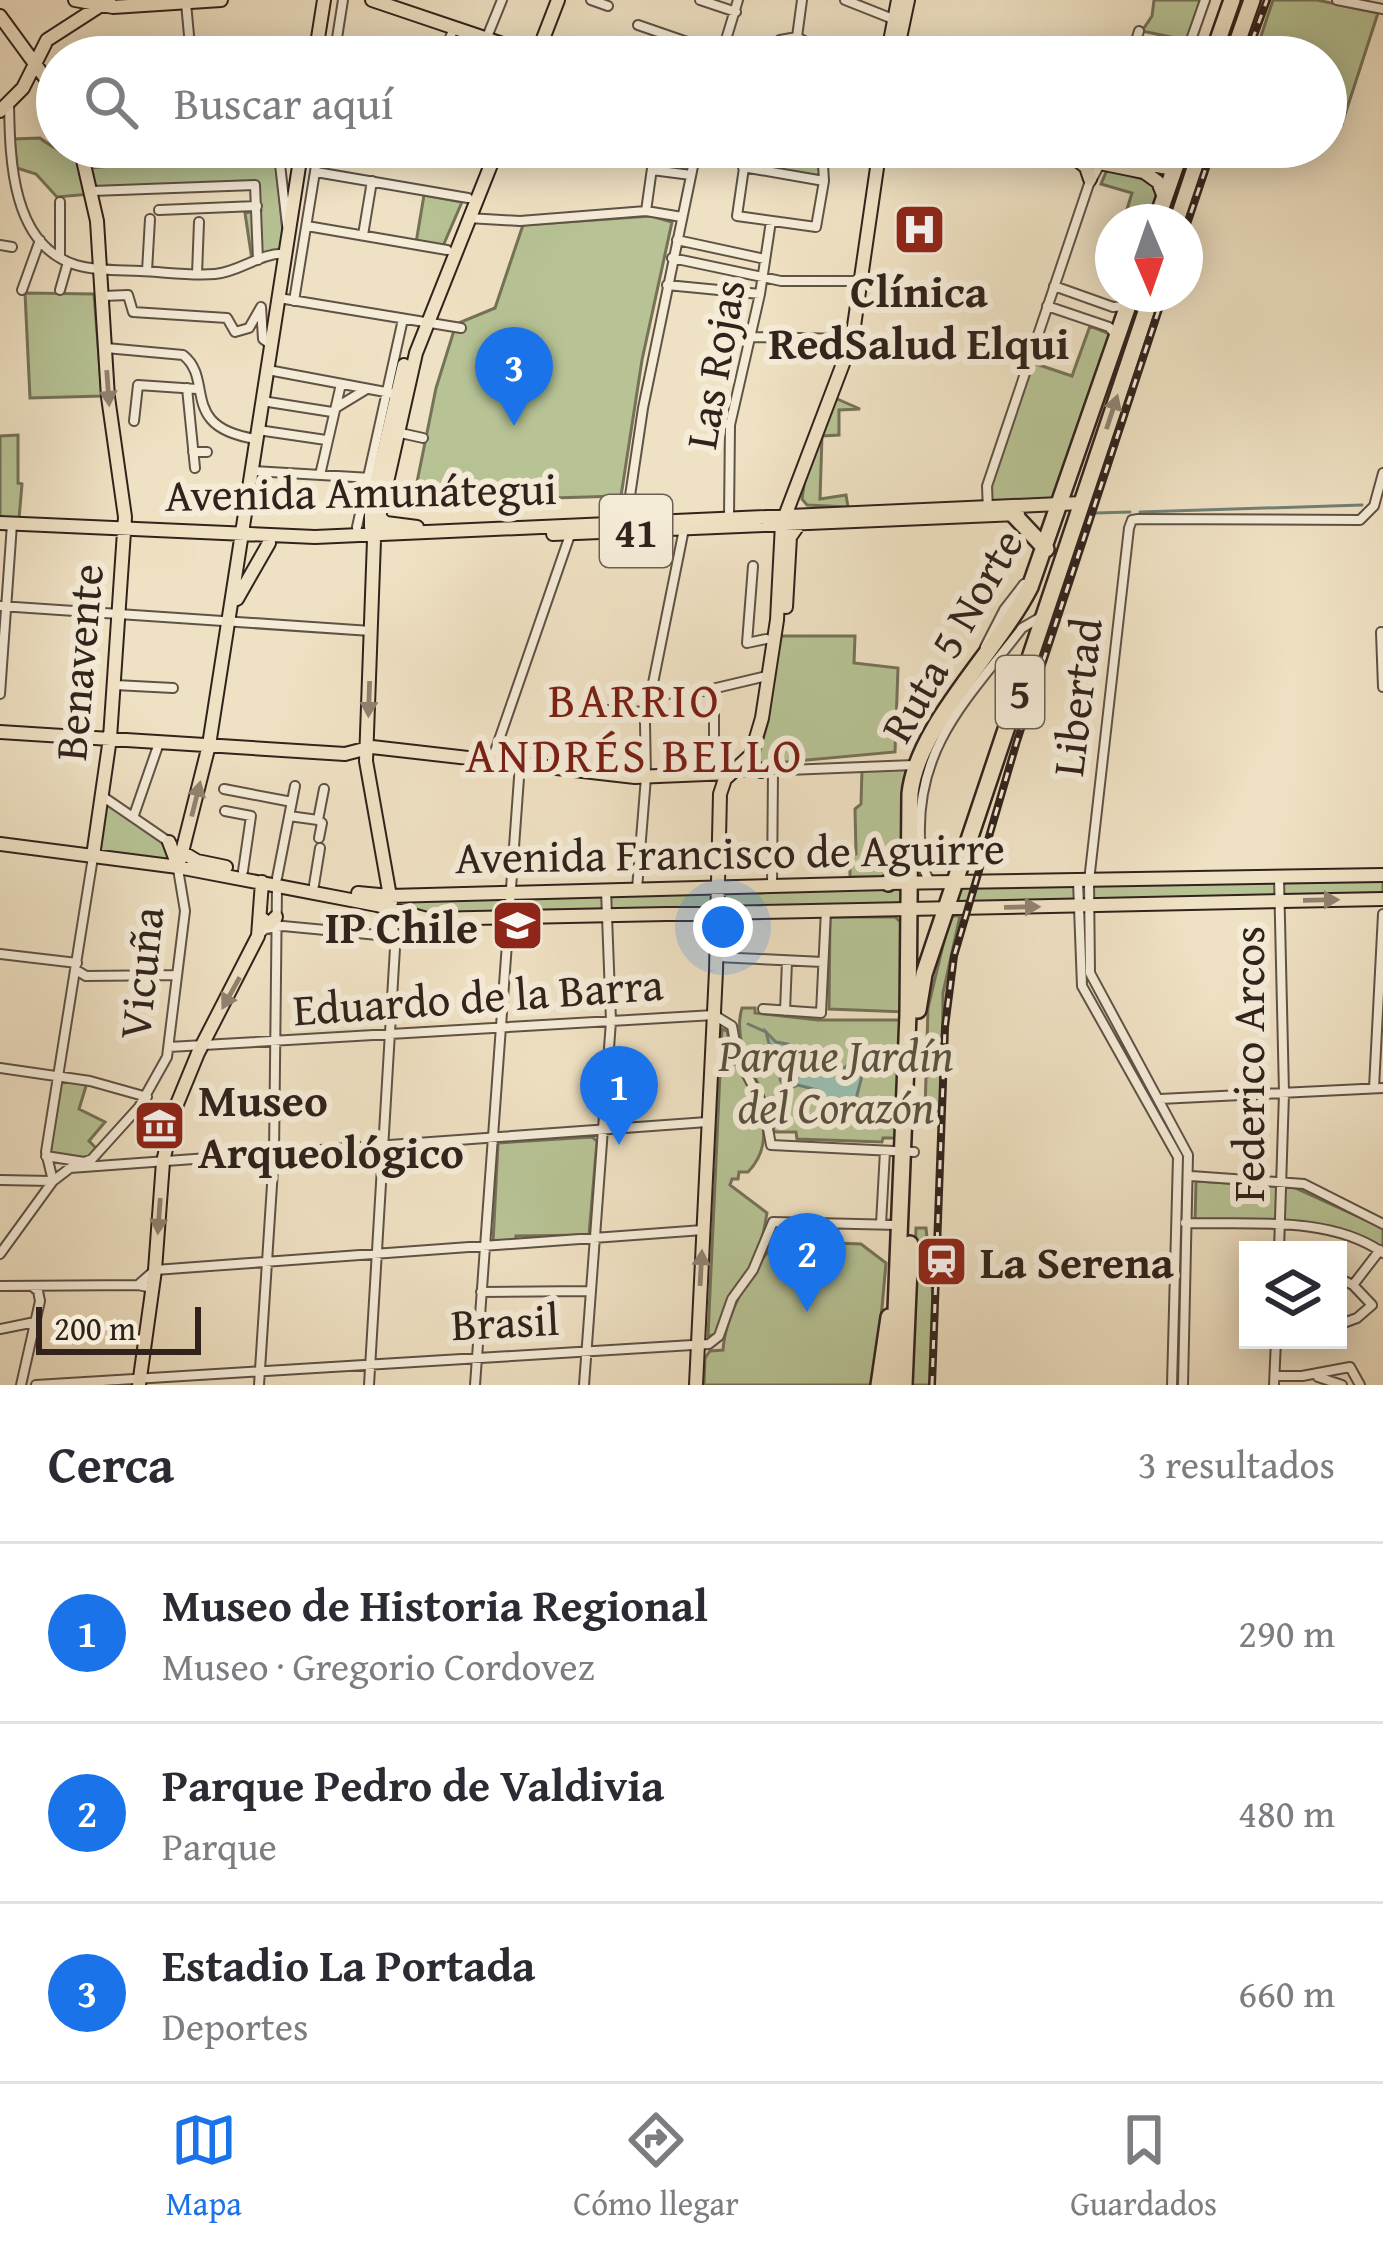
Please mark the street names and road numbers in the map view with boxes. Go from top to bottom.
street label: Las Rojas [667,274,761,454]
street label: Avenida Amunátegui [164,455,558,527]
road number: 41 [600,495,672,567]
street label: Ruta 5 Norte [868,519,1034,751]
street label: Benavente [37,561,119,763]
street label: Libertad [1034,614,1118,780]
road number: 5 [996,656,1044,728]
street label: Avenida Francisco de Aguirre [455,815,1005,889]
street label: Vicuña [101,903,179,1043]
street label: Federico Arcos [1215,926,1280,1202]
street label: Eduardo de la Barra [291,951,665,1041]
street label: Brasil [449,1286,561,1356]

